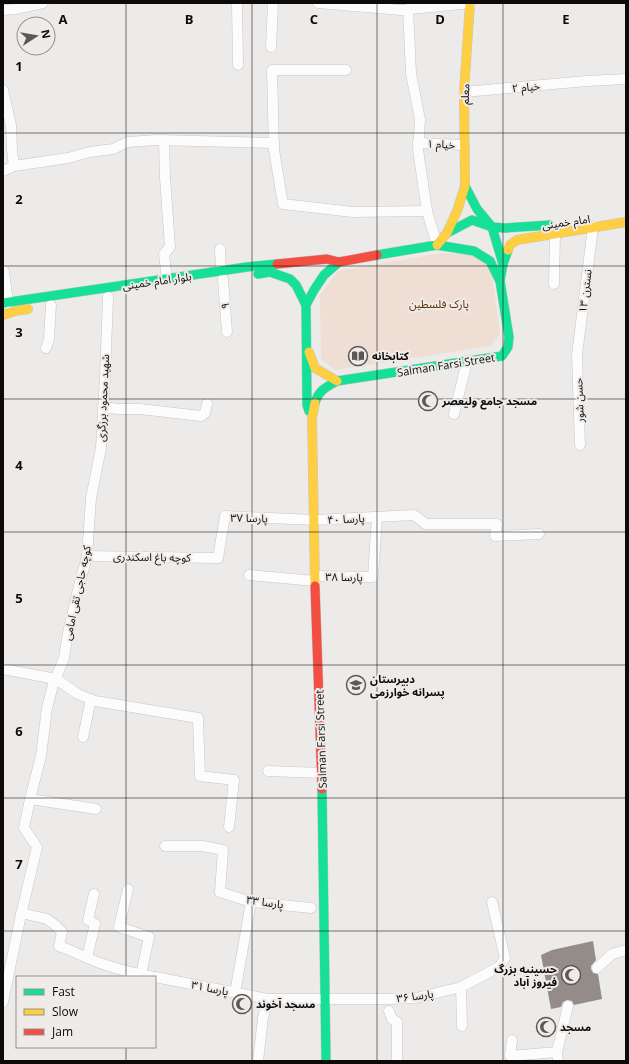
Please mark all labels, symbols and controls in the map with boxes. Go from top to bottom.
text: A [59,10,68,28]
text: B [185,10,194,28]
text: C [310,10,318,28]
text: D [435,10,445,28]
text: E [562,10,570,28]
north arrow [16,16,56,56]
text: N [38,28,55,40]
text: 1 [15,57,23,75]
street label: خیام ۲ [511,78,541,96]
street label: معلم [457,83,474,105]
street label: خیام ۱ [426,135,456,153]
text: 2 [15,190,23,208]
street label: امام خمینی [541,211,591,233]
street label: بلوار امام خمینی [121,268,193,294]
street label: نسترن ۱۳ [574,268,595,314]
park label: پارک فلسطین [409,296,469,312]
street label: ۹ [217,302,232,310]
text: 3 [15,323,23,341]
library icon: کتابخانه [347,345,369,367]
place label: کتابخانه [372,348,410,363]
street label: Salman Farsi Street [396,349,496,380]
street label: شهید محمود برزگری [93,353,112,442]
street label: حسن شور [570,377,587,424]
mosque icon: مسجد جامع ولیعصر [417,390,439,412]
place label: مسجد جامع ولیعصر [441,393,537,410]
text: 4 [15,456,23,474]
street label: پارسا ۳۷ [230,510,268,526]
street label: پارسا ۴۰ [327,510,365,528]
street label: کوچه حاجی تقی امامی [59,544,95,642]
street label: کوچه باغ اسکندری [113,548,192,566]
street label: پارسا ۳۸ [325,569,363,585]
text: 5 [15,589,23,607]
place label: دبیرستان پسرانه خوارزمی [370,671,445,700]
school or university icon: دبیرستان پسرانه خوارزمی [345,674,367,696]
street label: Salman Farsi Street [311,689,330,789]
text: 6 [15,722,23,740]
text: 7 [15,855,23,873]
street label: پارسا ۳۳ [245,891,285,913]
place label: حسینیه بزرگ فیروز آباد [494,961,557,989]
mosque icon: حسینیه بزرگ فیروز آباد [560,964,582,986]
legend [16,976,156,1048]
street label: پارسا ۳۱ [190,977,230,1000]
text: Fast [52,983,75,1000]
street label: پارسا ۳۶ [395,985,435,1007]
mosque icon: مسجد آخوند [231,993,253,1015]
place label: مسجد آخوند [256,996,315,1011]
text: Slow [52,1003,79,1020]
mosque icon: مسجد [535,1016,557,1038]
place label: مسجد [560,1019,591,1034]
text: Jam [51,1023,73,1040]

